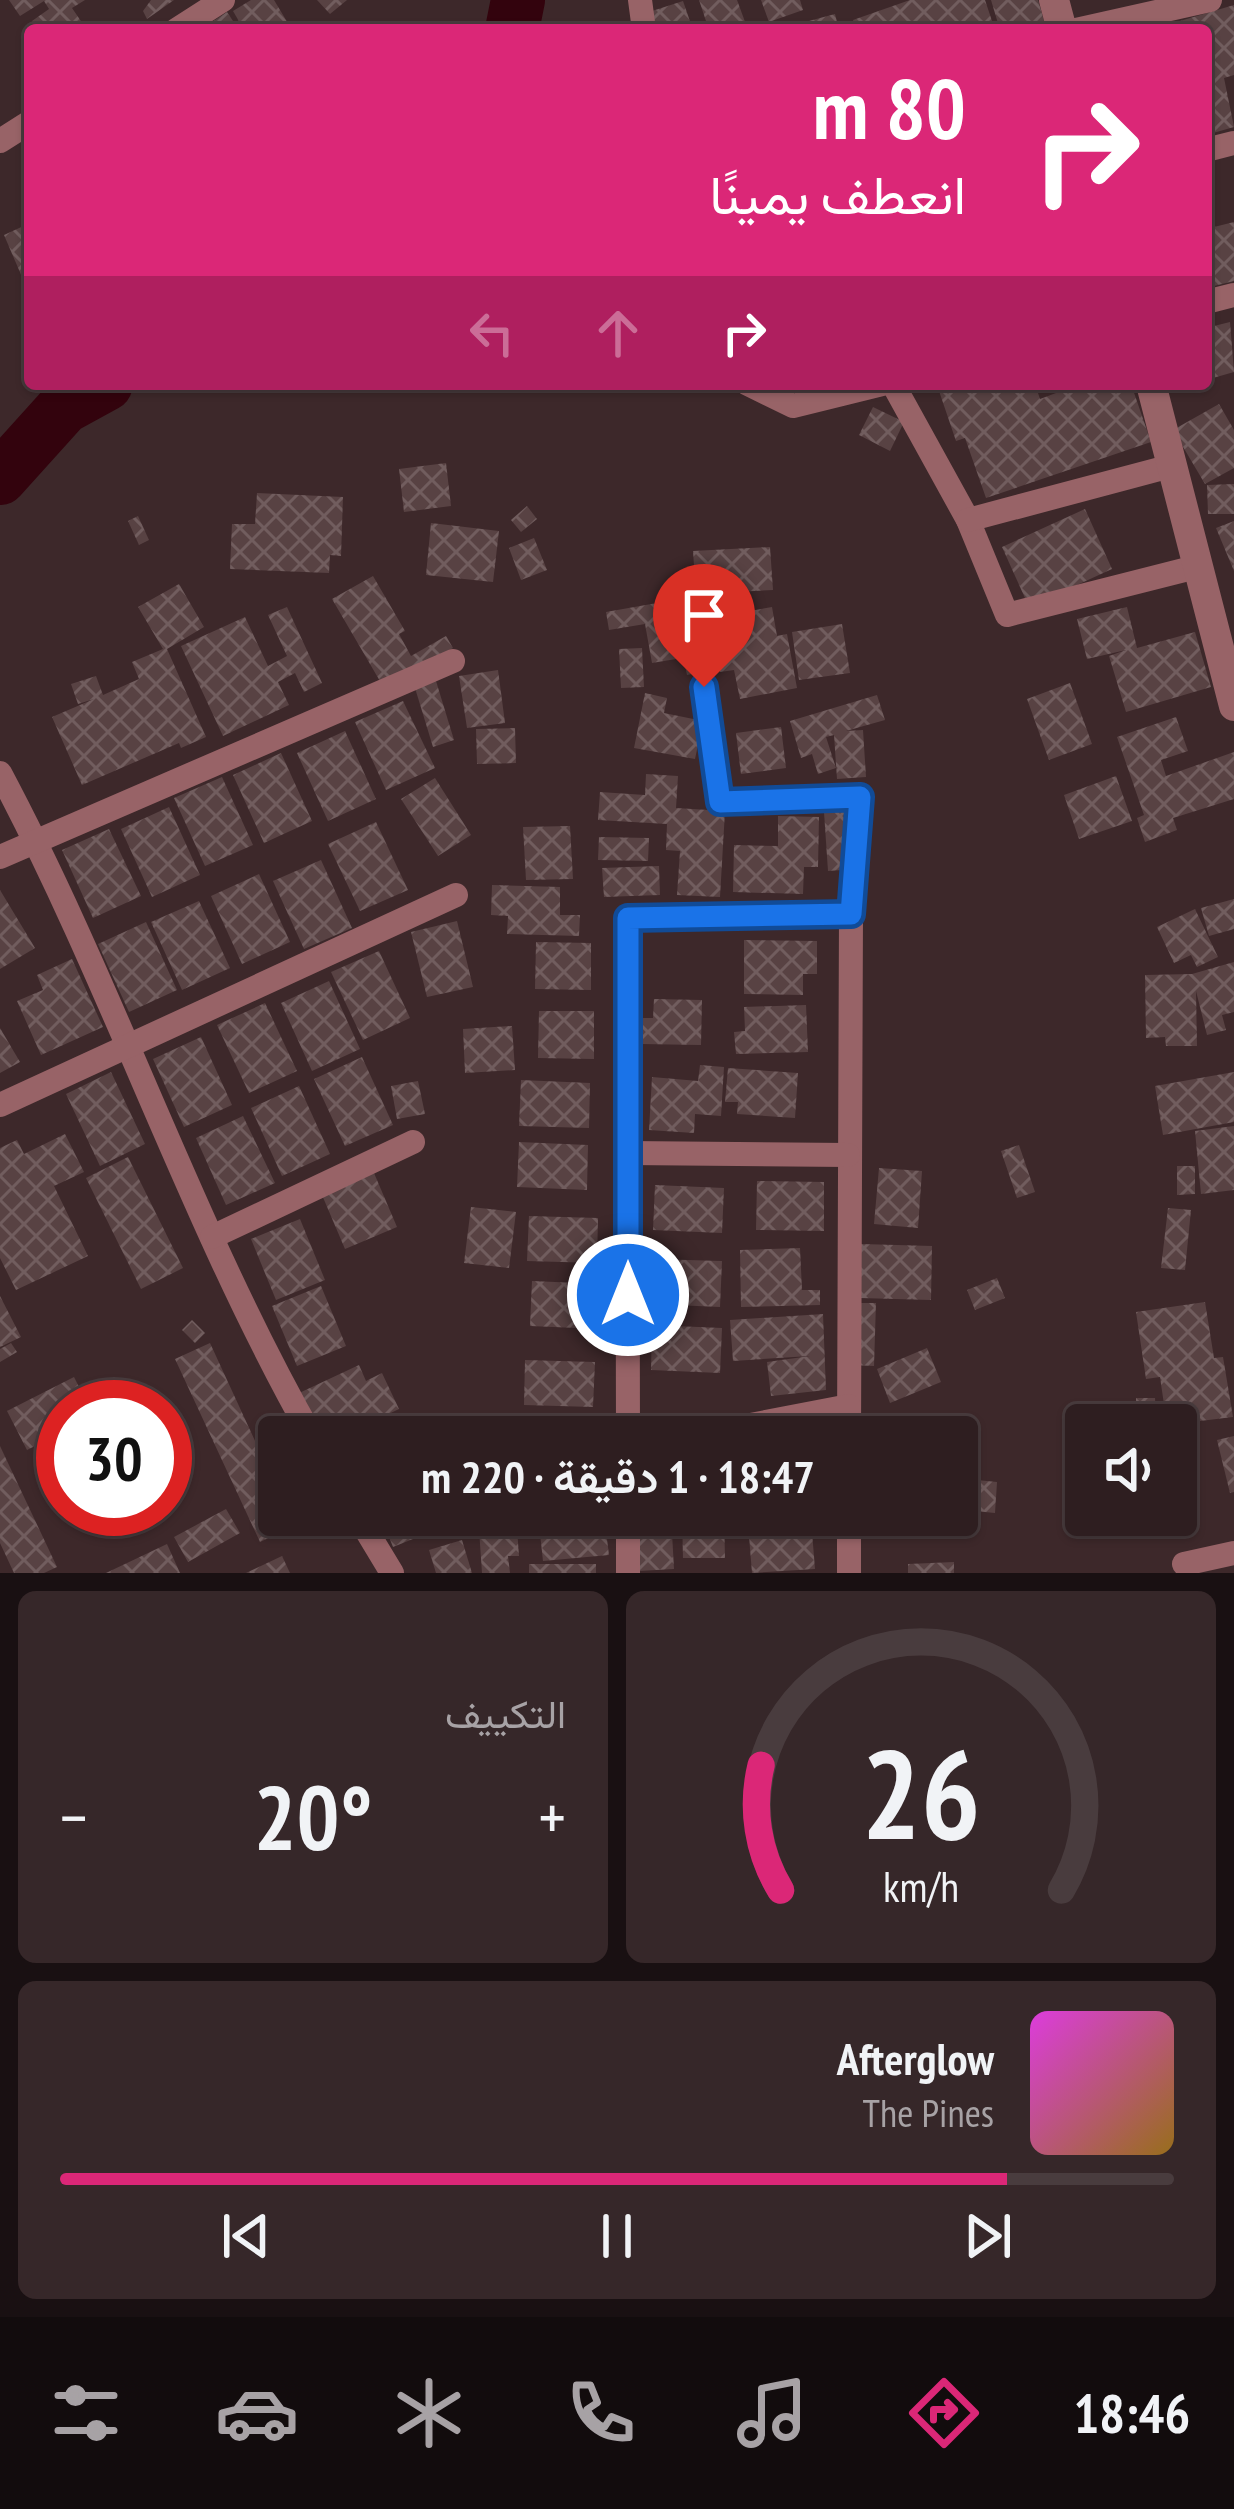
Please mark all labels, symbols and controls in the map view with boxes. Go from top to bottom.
text: 80 m [813,53,966,162]
icon: right [1008,72,1164,228]
text: انعطف يمينًا [709,159,966,229]
icon: left [459,300,525,366]
icon: ahead [585,300,651,366]
icon: right [711,300,777,366]
pin [653,564,755,687]
icon: arrive [671,582,737,648]
position arrow [565,1232,691,1358]
speed limit sign: 30 [36,1380,192,1536]
map controls [1065,1404,1197,1536]
button: sound [1065,1404,1197,1536]
text: 18:47 · 1 دقيقة · 220 m [421,1447,815,1505]
text: التكييف [445,1688,566,1739]
text: 26 [861,1712,981,1873]
text: 20° [254,1758,372,1875]
text: − [60,1774,87,1859]
text: + [539,1774,566,1859]
text: km/h [883,1858,959,1914]
text: Afterglow [837,2029,994,2087]
text: The Pines [863,2087,994,2138]
icon: previous [213,2203,279,2269]
icon: pause [584,2203,650,2269]
icon: next [955,2203,1021,2269]
icon: filters [44,2371,128,2455]
icon: car [215,2371,299,2455]
icon: climate [387,2371,471,2455]
icon: phone [559,2371,643,2455]
icon: music [730,2371,814,2455]
icon: directions [902,2371,986,2455]
text: 18:46 [1073,2378,1190,2448]

